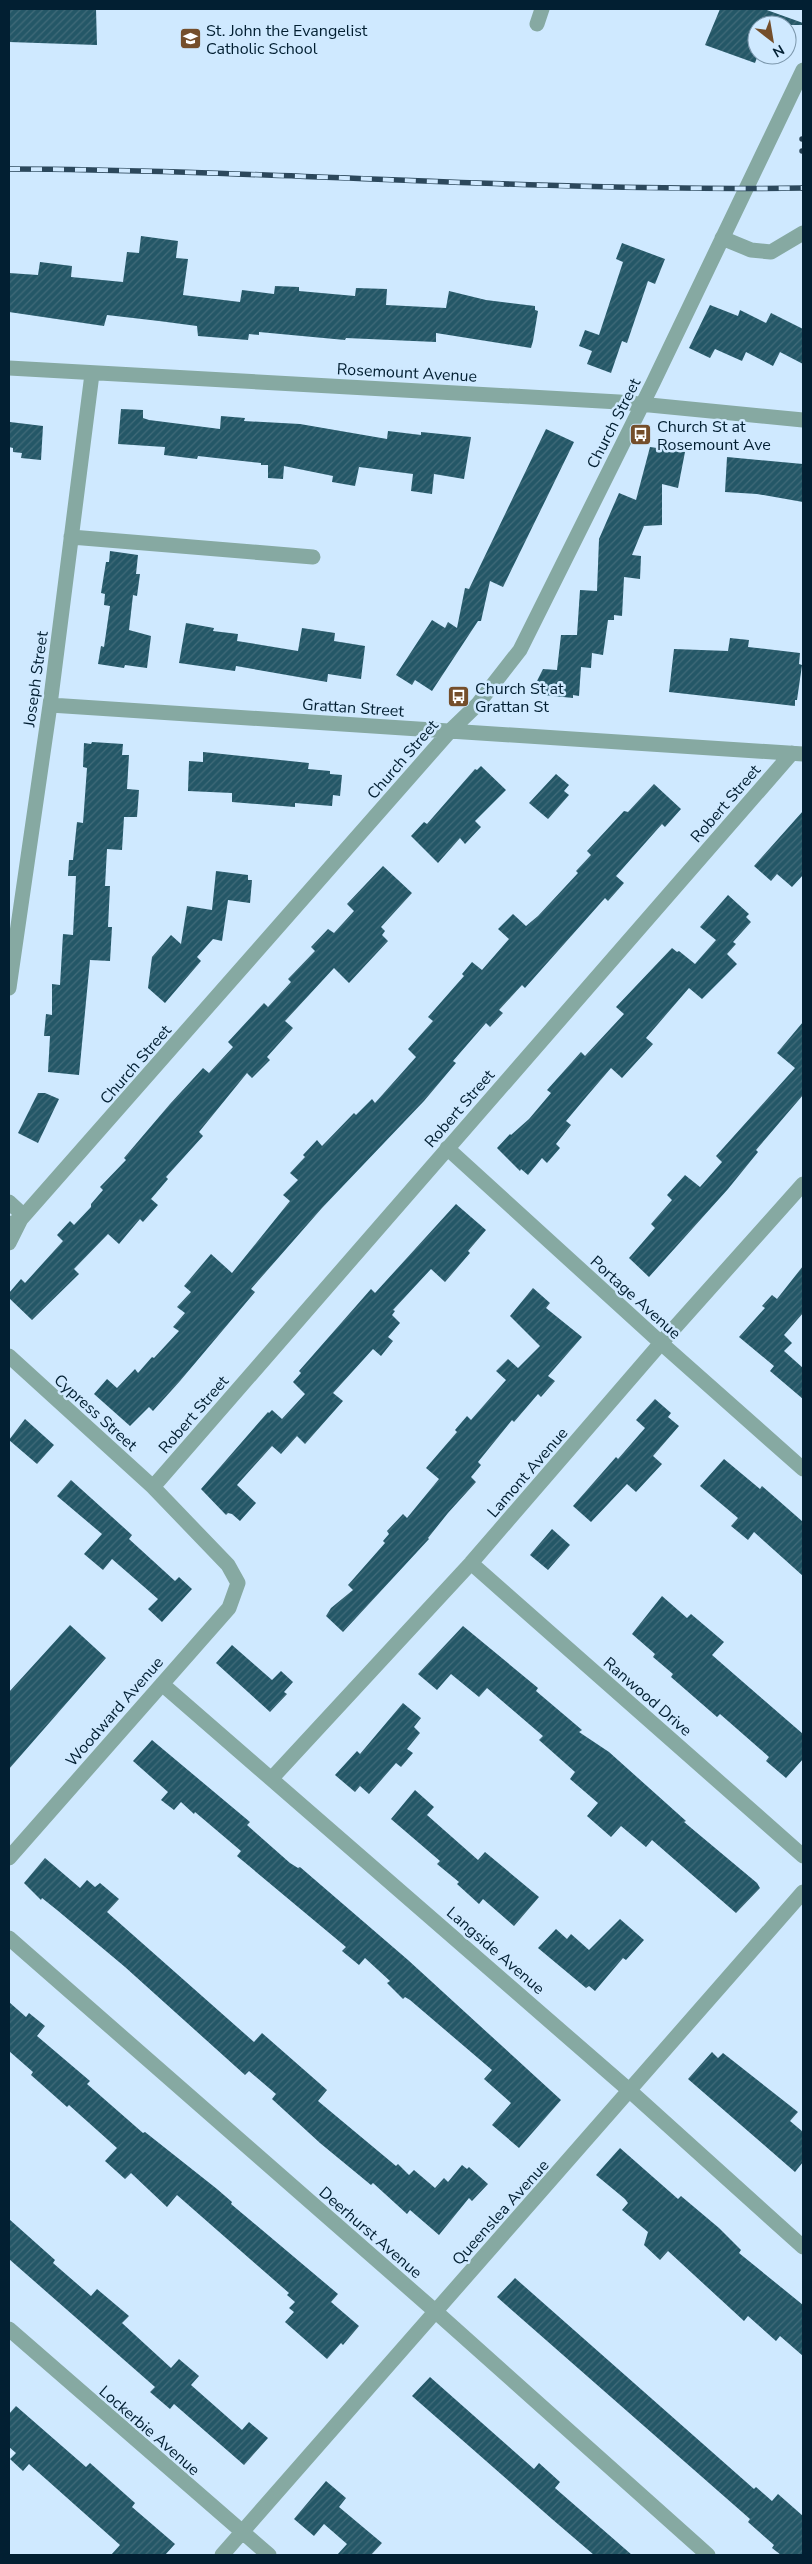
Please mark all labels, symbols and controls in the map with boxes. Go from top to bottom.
north arrow [747,15,797,65]
place label: St. John the Evangelist Catholic School [206,20,368,60]
school or university icon: St. John the Evangelist Catholic School [178,27,202,51]
text: N [769,40,788,62]
street label: Rosemount Avenue [336,358,478,388]
street label: Church Street [582,374,646,472]
place label: Church St at Rosemount Ave [657,416,771,456]
bus stop icon: Church St at Rosemount Ave [629,423,653,447]
street label: Joseph Street [18,629,54,729]
place label: Church St at Grattan St [475,678,564,718]
bus stop icon: Church St at Grattan St [447,685,471,709]
street label: Grattan Street [301,693,405,723]
street label: Church Street [362,715,444,804]
street label: Robert Street [686,760,766,847]
street label: Church Street [95,1020,177,1109]
street label: Robert Street [420,1065,500,1152]
street label: Portage Avenue [585,1251,686,1345]
street label: Cypress Street [49,1369,142,1456]
street label: Robert Street [154,1371,234,1458]
street label: Lamont Avenue [482,1423,573,1523]
street label: Woodward Avenue [61,1652,169,1771]
street label: Ranwood Drive [598,1652,696,1741]
street label: Langside Avenue [442,1902,549,2000]
street label: Queenslea Avenue [447,2155,554,2270]
street label: Deerhurst Avenue [314,2182,427,2284]
street label: Lockerbie Avenue [94,2381,205,2481]

